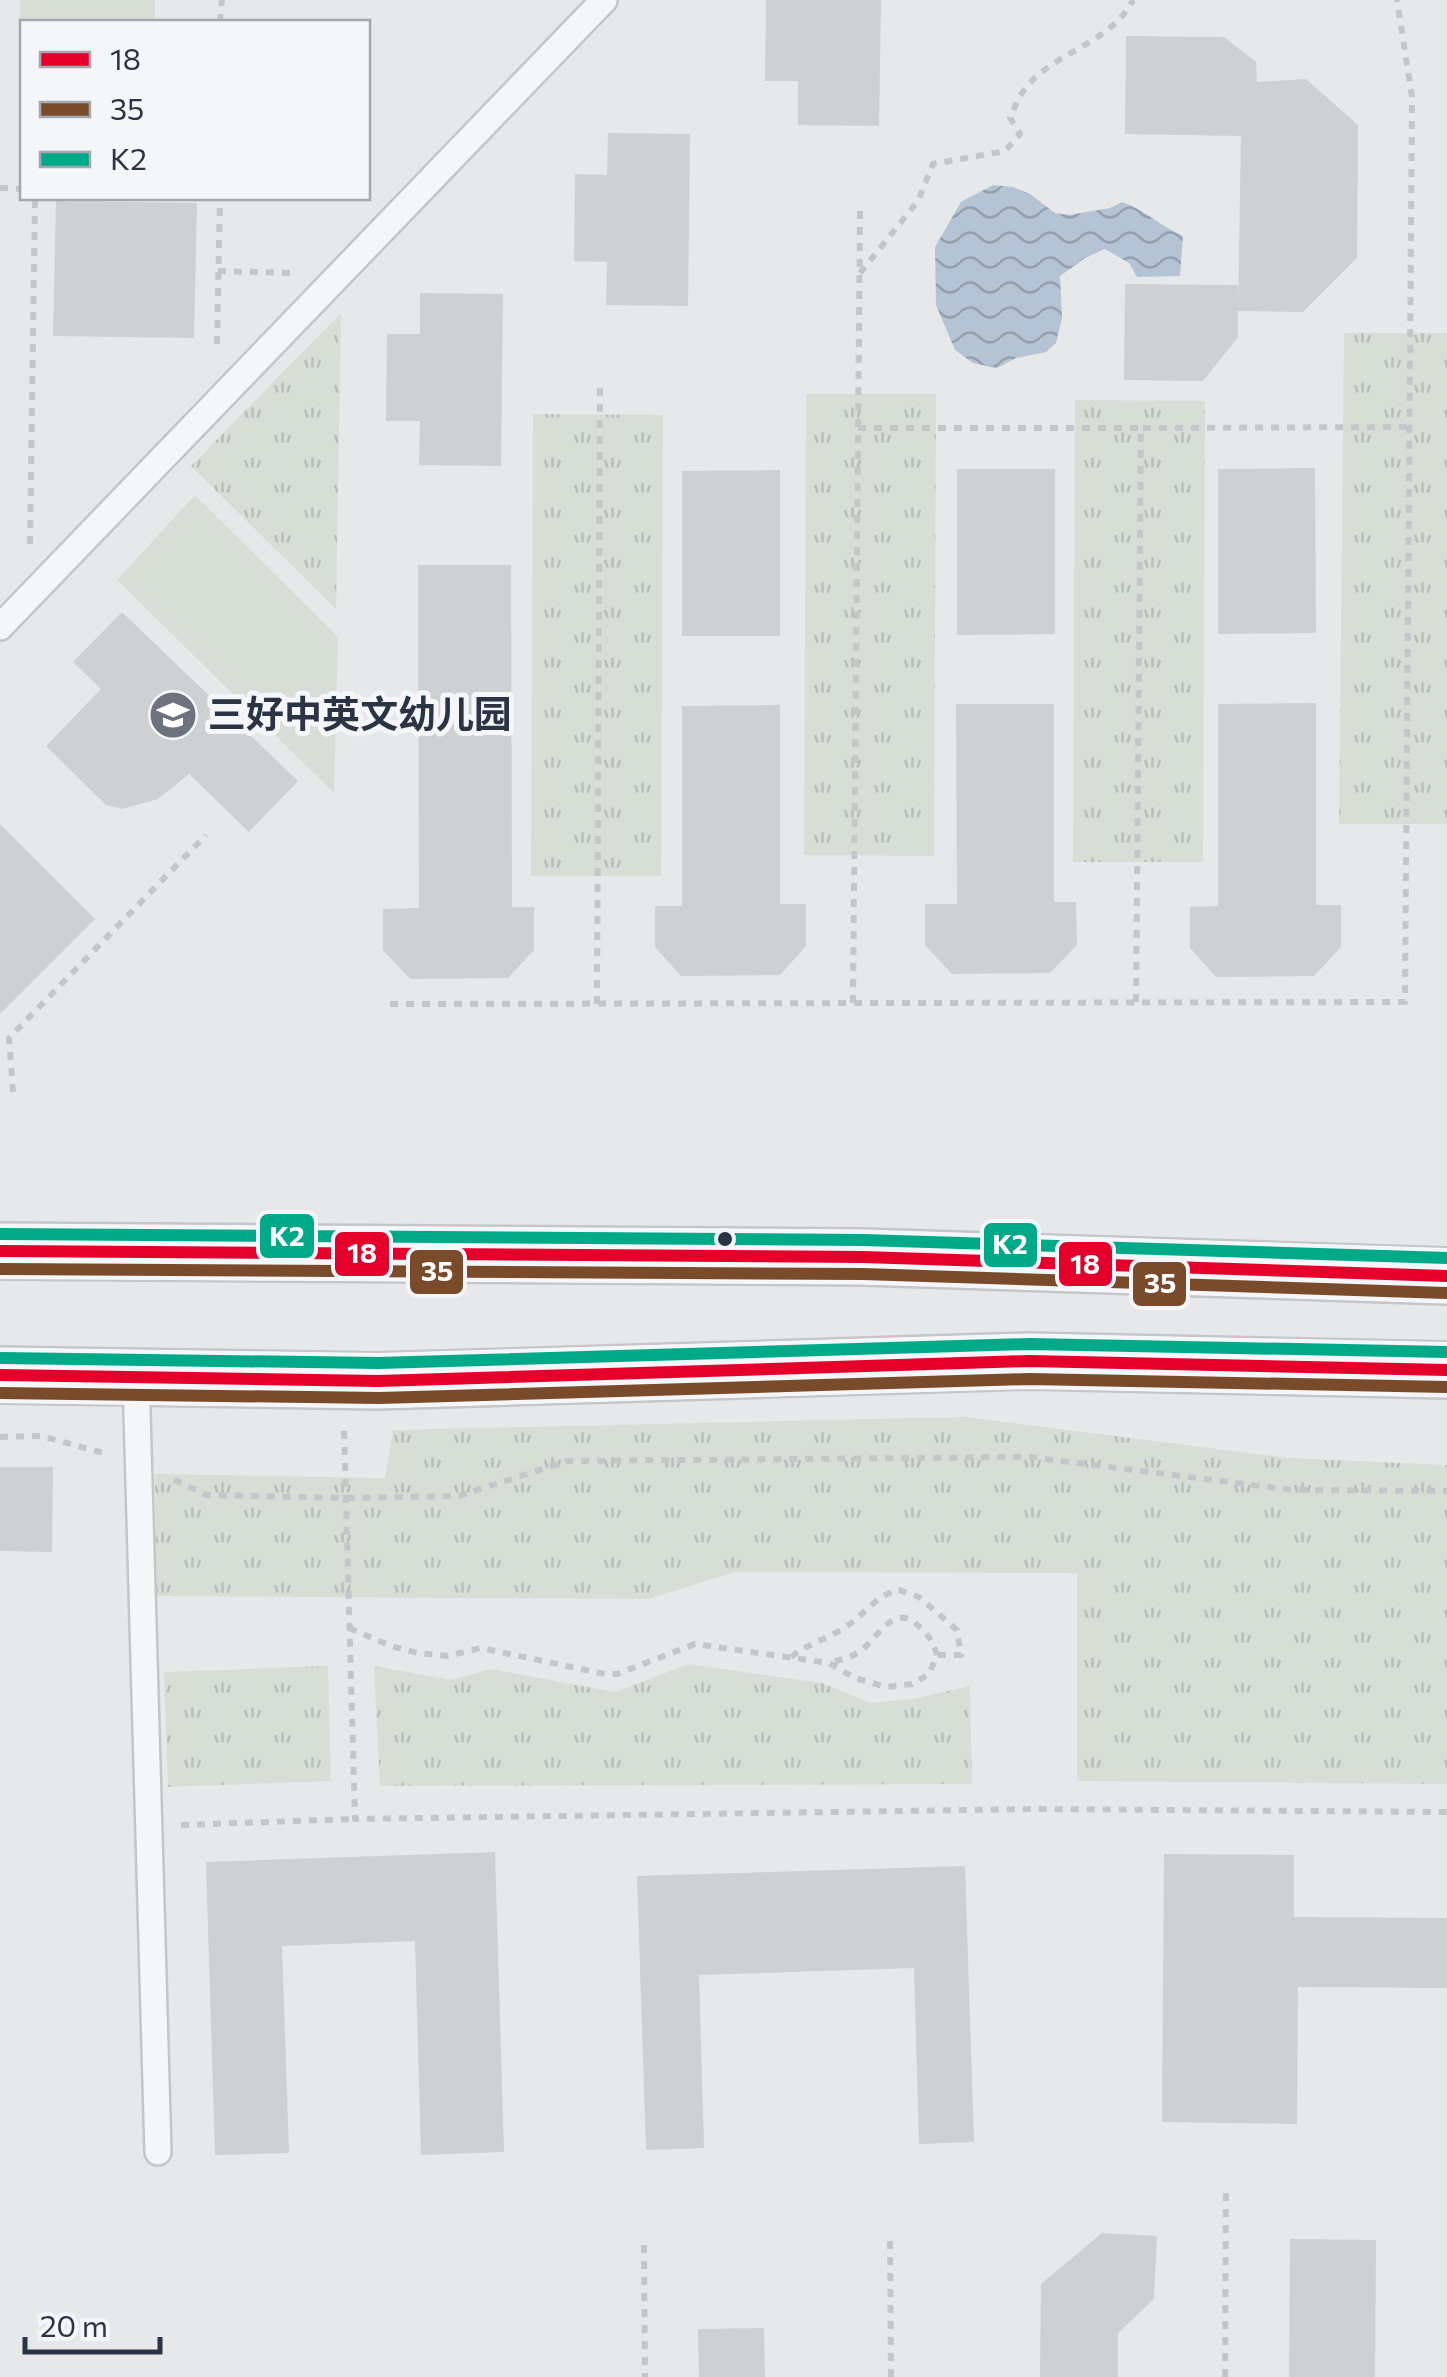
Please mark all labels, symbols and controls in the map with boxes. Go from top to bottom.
legend [20,20,370,200]
text: 18 [110,39,141,76]
text: 35 [110,89,144,126]
text: K2 [110,139,147,176]
school or university icon: 三好中英文幼儿园 [147,689,199,741]
place label: 三好中英文幼儿园 [208,689,512,736]
line badge: K2 [258,1212,316,1260]
text: K2 [269,1218,305,1252]
line badge: K2 [982,1221,1039,1269]
text: K2 [992,1226,1028,1260]
unlabelled marker [715,1229,735,1249]
line badge: 18 [333,1230,391,1278]
text: 18 [347,1235,377,1269]
line badge: 18 [1057,1240,1114,1288]
text: 18 [1070,1246,1100,1280]
line badge: 35 [408,1248,465,1296]
text: 35 [421,1253,453,1287]
line badge: 35 [1131,1260,1188,1308]
text: 35 [1144,1265,1176,1299]
scale bar [25,2292,160,2354]
text: 20 m [40,2306,108,2343]

